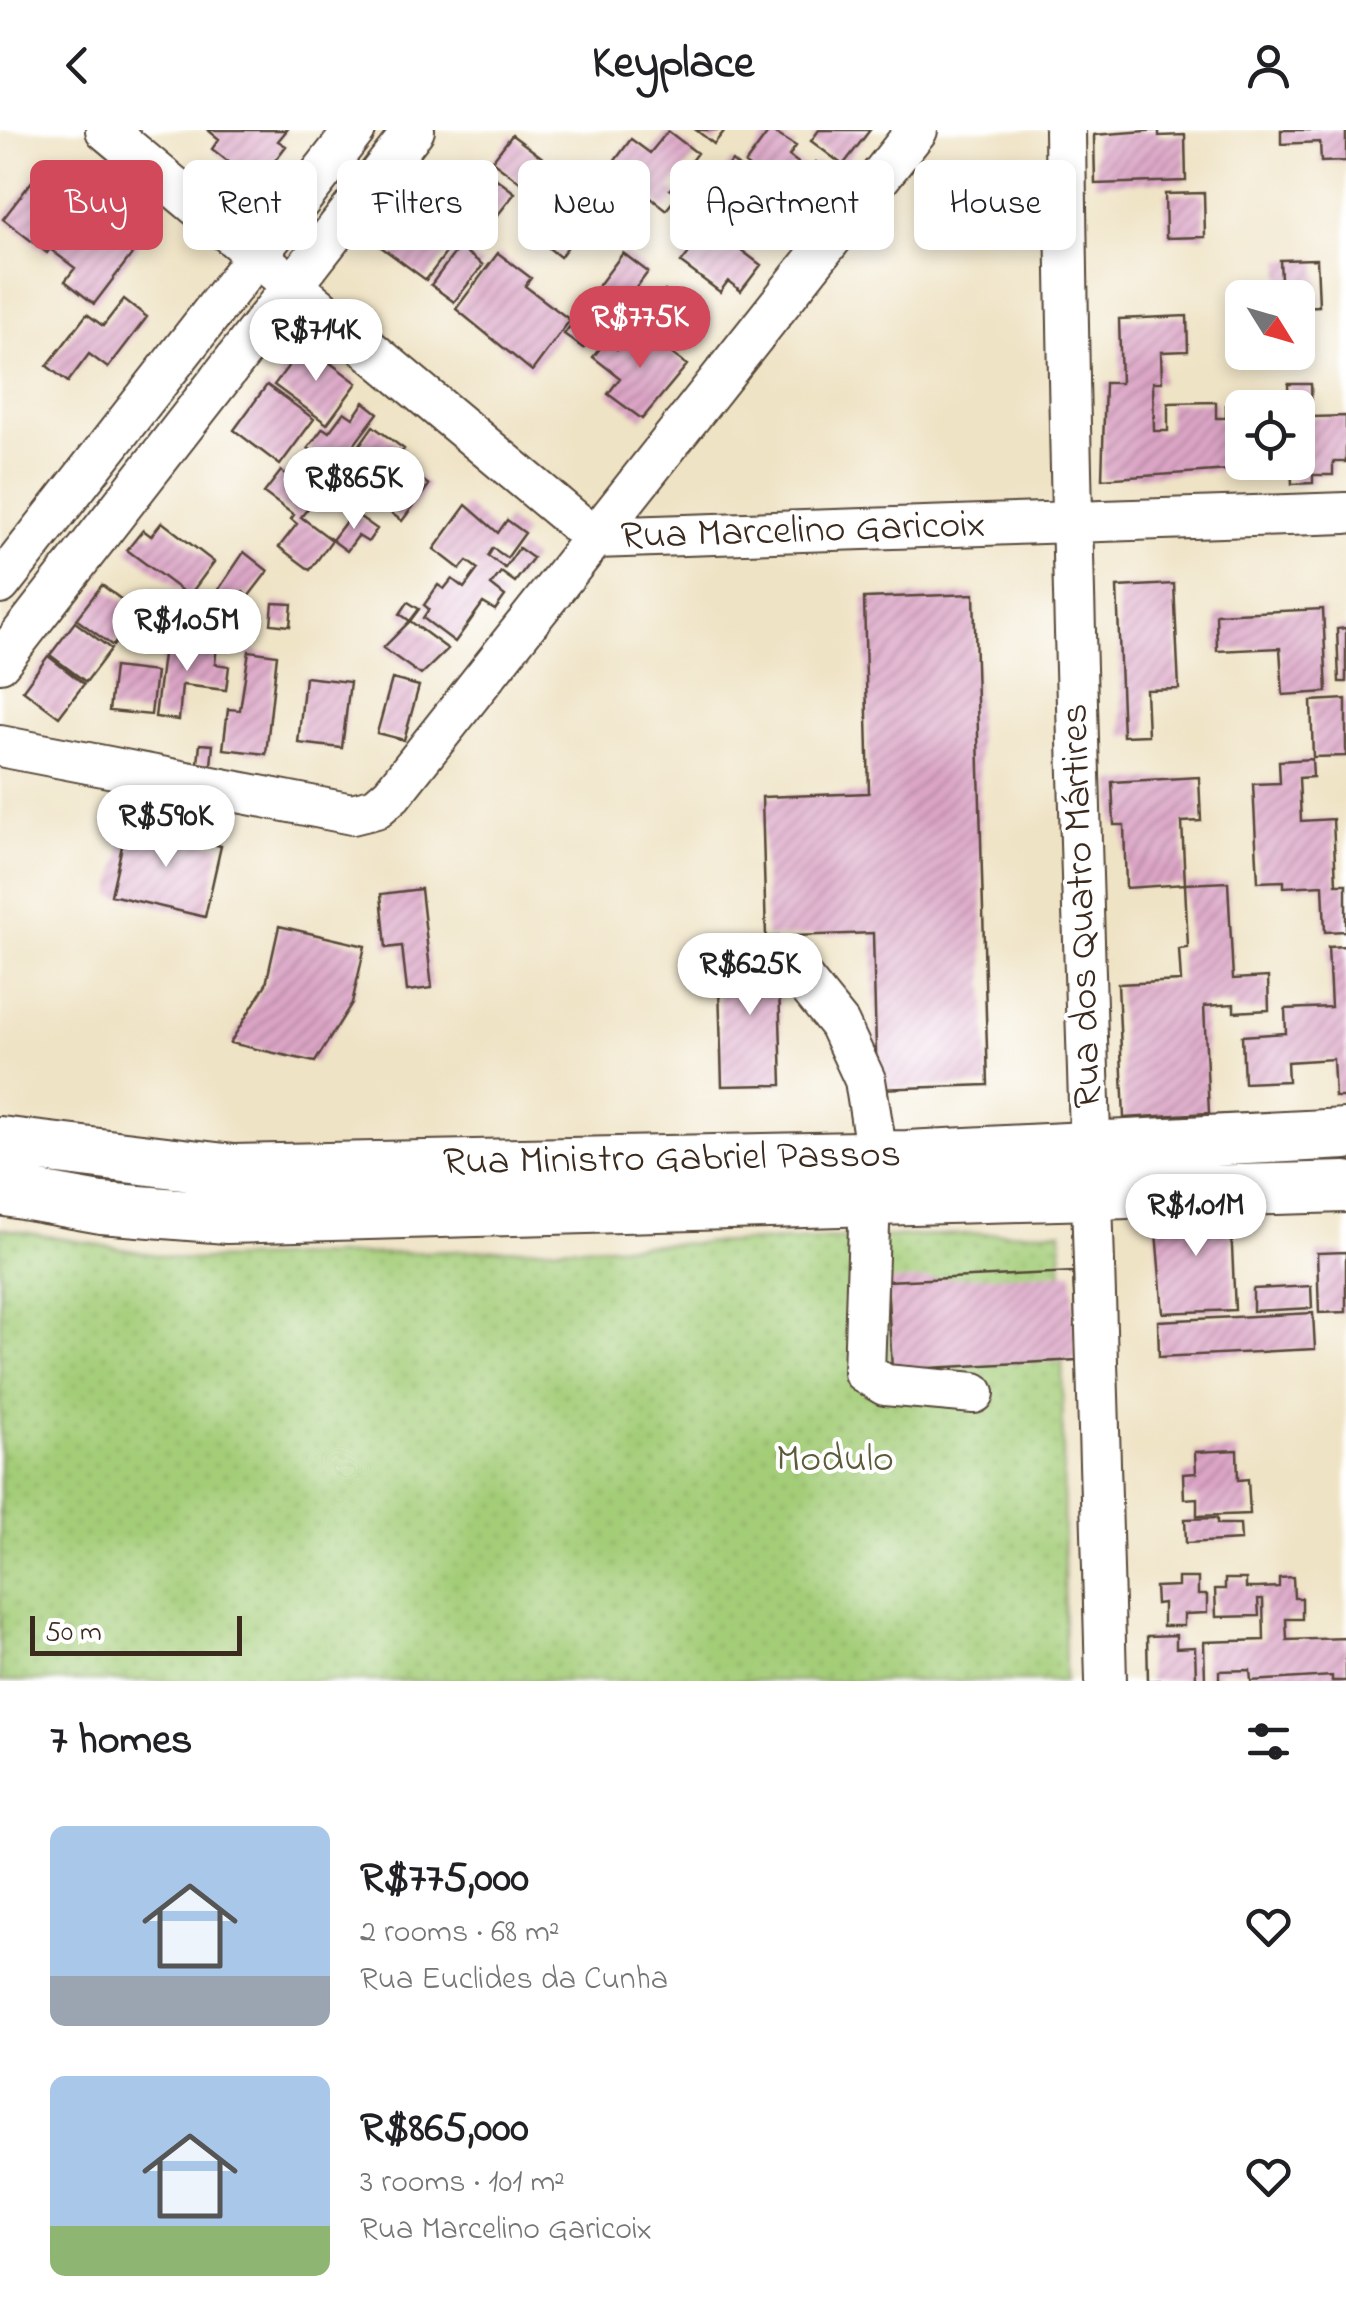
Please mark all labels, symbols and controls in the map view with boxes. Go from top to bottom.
text: Keyplace [592,32,754,98]
icon: back [50,38,105,93]
icon: person [1241,38,1296,93]
chip: Buy [30,160,163,250]
chip: Rent [183,160,317,250]
chip: Filters [337,160,498,250]
chip: New [518,160,650,250]
chip: Apartment [670,160,894,250]
chip: House [914,160,1076,250]
north arrow [1225,280,1315,370]
map controls [1225,280,1315,480]
pin: R$775K [559,286,721,371]
text: R$775K [591,295,689,342]
pin: R$714K [235,299,397,384]
text: R$714K [271,308,361,355]
button: locate [1225,390,1315,480]
pin: R$865K [273,447,435,532]
text: R$865K [306,456,402,503]
street label: Rua Marcelino Garicoix [620,496,986,568]
pin: R$1.05M [95,589,279,674]
text: R$1.05M [134,598,240,645]
street label: Rua dos Quatro Mártires [1046,703,1120,1109]
pin: R$590K [85,785,247,870]
text: R$590K [119,794,213,841]
pin: R$625K [669,933,831,1018]
text: R$625K [700,942,800,989]
street label: Rua Ministro Gabriel Passos [442,1127,902,1193]
pin: R$1.01M [1104,1174,1288,1259]
text: R$1.01M [1147,1183,1245,1230]
park label: Modulo [776,1431,894,1490]
scale bar [30,1611,242,1656]
text: 50 m [45,1613,102,1654]
text: 7 homes [50,1711,192,1772]
icon: filters [1241,1714,1296,1769]
text: R$775,000 [360,1849,529,1910]
icon: home [130,1866,250,1986]
icon: heart [1241,1899,1296,1954]
text: 2 rooms · 68 m² [360,1910,559,1957]
text: Rua Euclides da Cunha [360,1957,668,2004]
text: R$865,000 [360,2099,529,2160]
icon: home [130,2116,250,2236]
icon: heart [1241,2149,1296,2204]
text: 3 rooms · 101 m² [360,2160,565,2207]
text: Rua Marcelino Garicoix [360,2207,652,2254]

